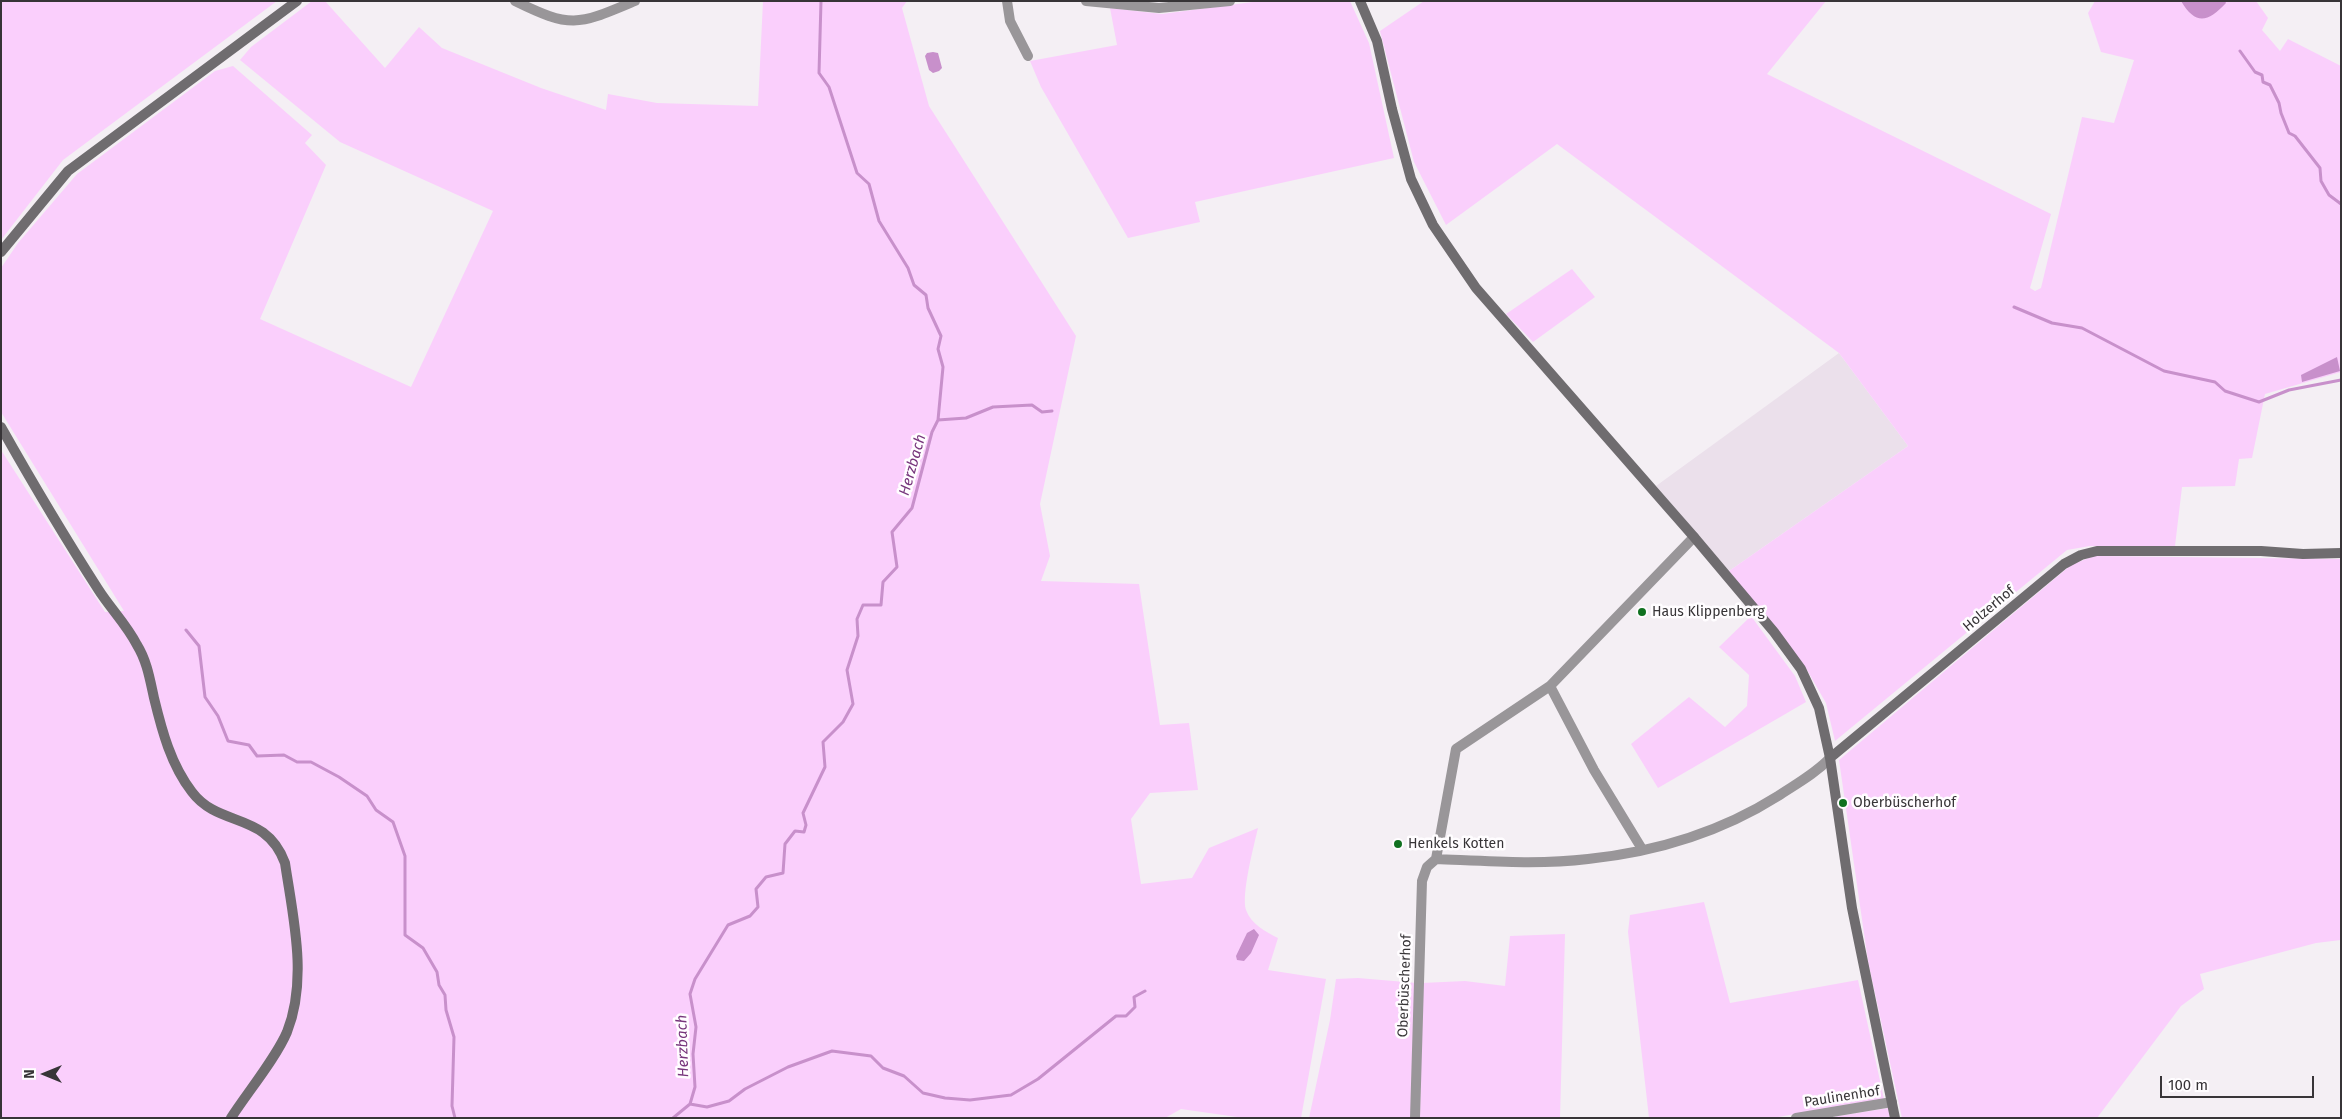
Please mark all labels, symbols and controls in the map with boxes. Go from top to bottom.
water label: Herzbach [896,432,930,498]
street label: Holzerhof [1960,583,2018,635]
place label: Haus Klippenberg [1652,604,1765,620]
marker: Haus Klippenberg [1636,606,1648,618]
place label: Oberbüscherhof [1853,795,1956,811]
marker: Oberbüscherhof [1837,797,1849,809]
place label: Henkels Kotten [1408,836,1504,852]
marker: Henkels Kotten [1392,838,1404,850]
street label: Oberbüscherhof [1395,934,1415,1038]
water label: Herzbach [673,1014,693,1078]
north arrow [20,1049,70,1099]
scale bar [2162,1066,2316,1098]
text: N [21,1069,38,1079]
text: 100 m [2168,1076,2208,1094]
street label: Paulinenhof [1803,1083,1881,1111]

